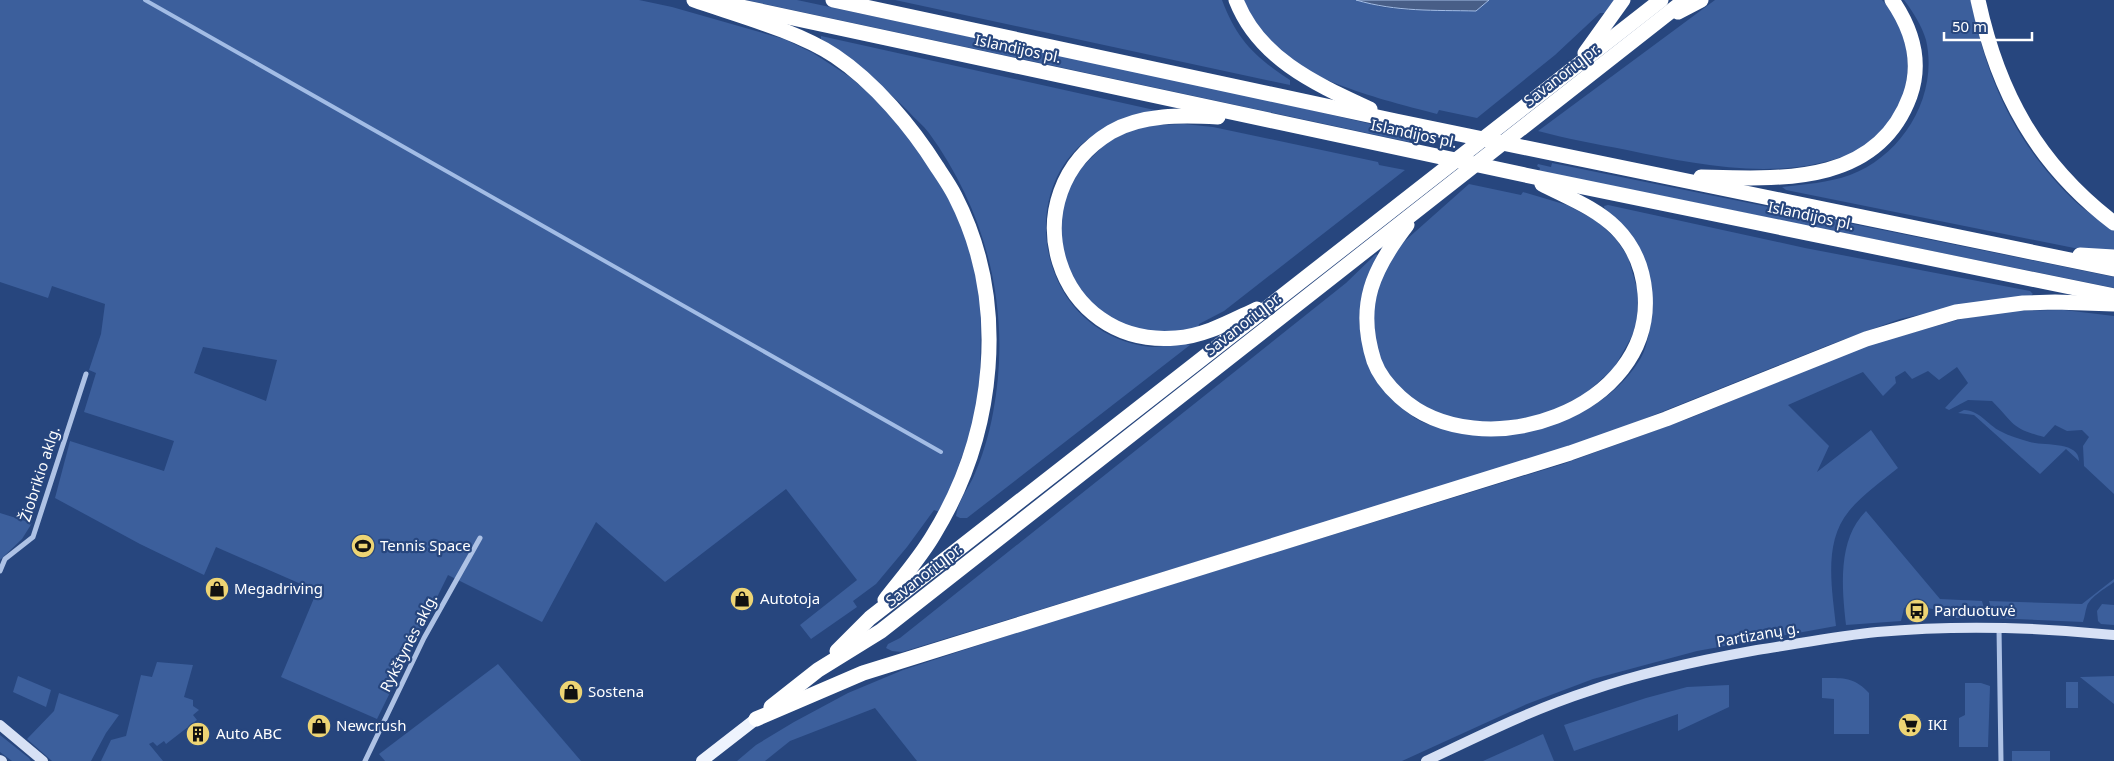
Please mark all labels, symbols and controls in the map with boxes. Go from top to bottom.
scale bar [1944,10,2032,42]
text: 50 m [1952,16,1987,36]
street label: Islandijos pl. [973,29,1063,67]
street label: Savanorių pr. [1519,38,1604,110]
street label: Islandijos pl. [1369,114,1459,152]
street label: Islandijos pl. [1766,196,1856,234]
street label: Savanorių pr. [1200,287,1285,359]
street label: Žiobrikio aklg. [14,423,64,524]
sports icon: Tennis Space [350,533,376,559]
place label: Tennis Space [380,535,471,555]
street label: Savanorių pr. [881,538,966,610]
shop icon: Megadriving [204,576,230,602]
place label: Megadriving [234,578,323,598]
shop icon: Autotoja [729,586,755,612]
place label: Autotoja [760,588,820,608]
street label: Rykštynės aklg. [375,590,441,695]
bus stop icon: Parduotuvė [1904,598,1930,624]
place label: Parduotuvė [1934,600,2016,620]
street label: Partizanų g. [1715,617,1801,651]
shop icon: Sostena [558,679,584,705]
place label: Sostena [588,681,644,701]
supermarket icon: IKI [1897,712,1923,738]
shop icon: Newcrush [306,713,332,739]
place label: IKI [1928,714,1947,734]
place label: Newcrush [336,715,406,735]
building icon: Auto ABC [185,721,211,747]
place label: Auto ABC [216,723,283,743]

